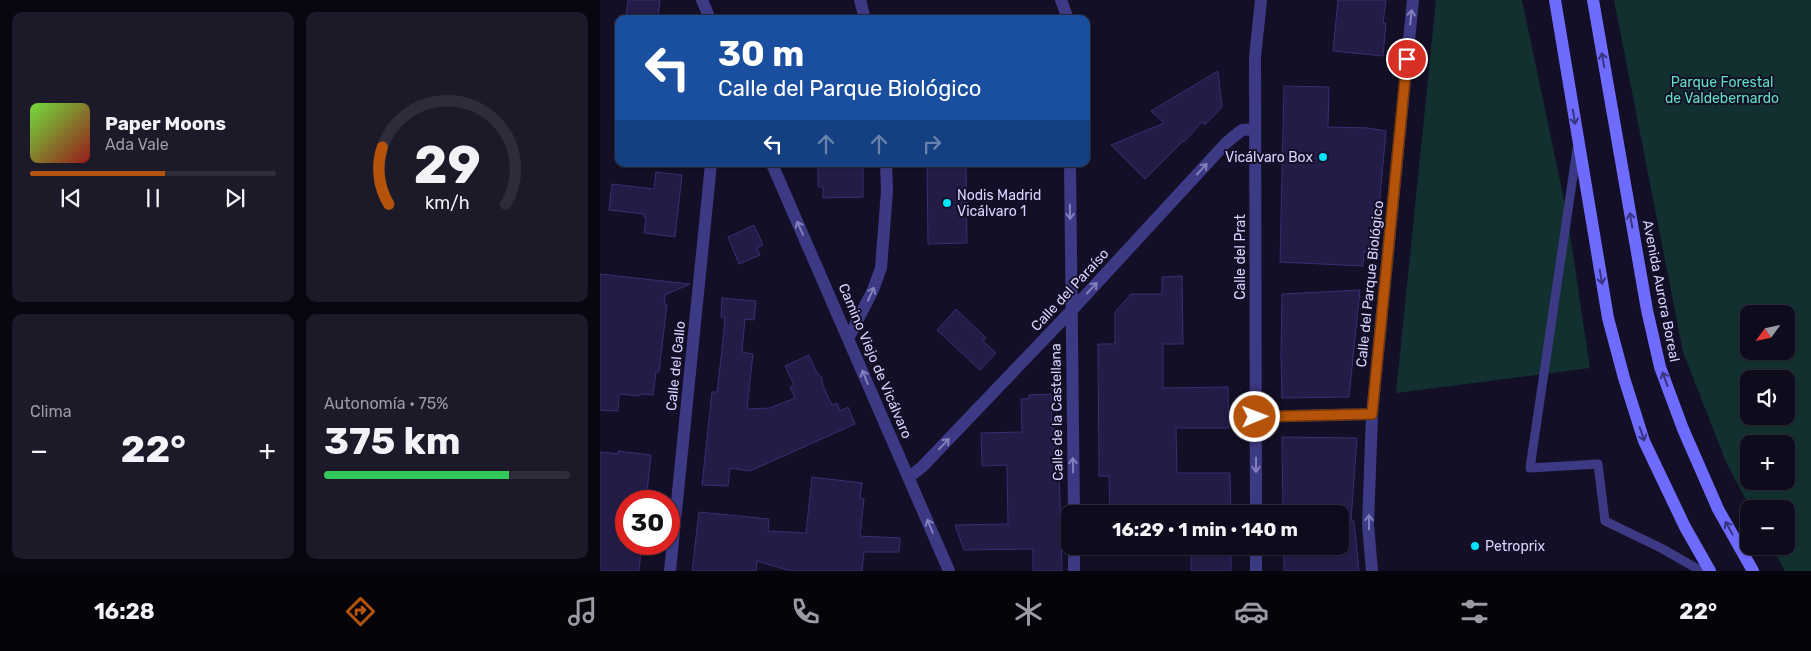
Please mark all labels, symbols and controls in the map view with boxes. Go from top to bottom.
one-way arrow [1406,9,1416,25]
text: 30 m [718,33,804,75]
icon: left [635,35,700,100]
pin [1386,38,1428,80]
icon: arrive [1393,45,1421,73]
one-way arrow [1598,53,1608,69]
park label: Parque Forestal de Valdebernardo [1665,74,1779,107]
text: Calle del Parque Biológico [718,75,981,102]
one-way arrow [1569,109,1579,125]
text: Paper Moons [105,112,226,135]
icon: left [759,130,787,158]
icon: ahead [812,130,840,158]
icon: ahead [865,130,893,158]
icon: right [918,130,946,158]
text: 29 [413,134,481,196]
text: Ada Vale [105,135,169,154]
place label: Vicálvaro Box [1225,149,1313,166]
marker: Vicálvaro Box [1317,151,1329,163]
one-way arrow [1197,162,1208,175]
icon: previous [57,184,85,212]
icon: pause [139,184,167,212]
icon: next [221,184,249,212]
place label: Nodis Madrid Vicálvaro 1 [957,187,1041,220]
text: km/h [425,192,469,213]
marker: Nodis Madrid Vicálvaro 1 [941,197,953,209]
street label: Calle del Parque Biológico [1353,200,1387,368]
one-way arrow [1066,204,1075,220]
one-way arrow [1626,213,1636,229]
street label: Calle del Prat [1232,214,1249,300]
street label: Avenida Aurora Boreal [1639,219,1683,363]
one-way arrow [795,221,805,236]
street label: Calle del Paraíso [1028,245,1112,335]
one-way arrow [1596,269,1606,285]
street label: Camino Viejo de Vicálvaro [835,281,915,441]
one-way arrow [1086,282,1098,294]
one-way arrow [867,287,876,302]
north arrow [1740,305,1795,360]
map controls [1740,305,1795,555]
street label: Calle del Gallo [663,320,689,412]
street label: Calle de la Castellana [1047,343,1067,481]
one-way arrow [860,370,869,385]
button: sound [1740,370,1795,425]
one-way arrow [1660,372,1669,387]
position arrow [1228,390,1280,442]
text: Autonomía · 75% [324,394,449,413]
text: Clima [30,402,71,421]
text: 375 km [324,418,461,464]
text: 22° [121,426,186,472]
one-way arrow [1638,426,1647,442]
text: − [30,434,48,467]
text: + [259,434,276,467]
button: + [1740,435,1795,490]
one-way arrow [938,438,950,450]
one-way arrow [1068,457,1078,474]
one-way arrow [1251,457,1260,473]
speed limit sign: 30 [615,490,680,555]
button: − [1740,500,1795,555]
one-way arrow [1364,515,1374,531]
text: 16:29 · 1 min · 140 m [1112,518,1298,541]
one-way arrow [924,519,934,534]
one-way arrow [1724,521,1734,536]
place label: Petroprix [1485,538,1545,555]
marker: Petroprix [1469,540,1481,552]
icon: directions [343,594,378,629]
icon: music [565,594,600,629]
icon: phone [788,594,823,629]
icon: climate [1011,594,1046,629]
icon: car [1234,594,1269,629]
icon: filters [1457,594,1492,629]
text: 16:28 [94,598,155,625]
text: 22° [1679,598,1717,625]

